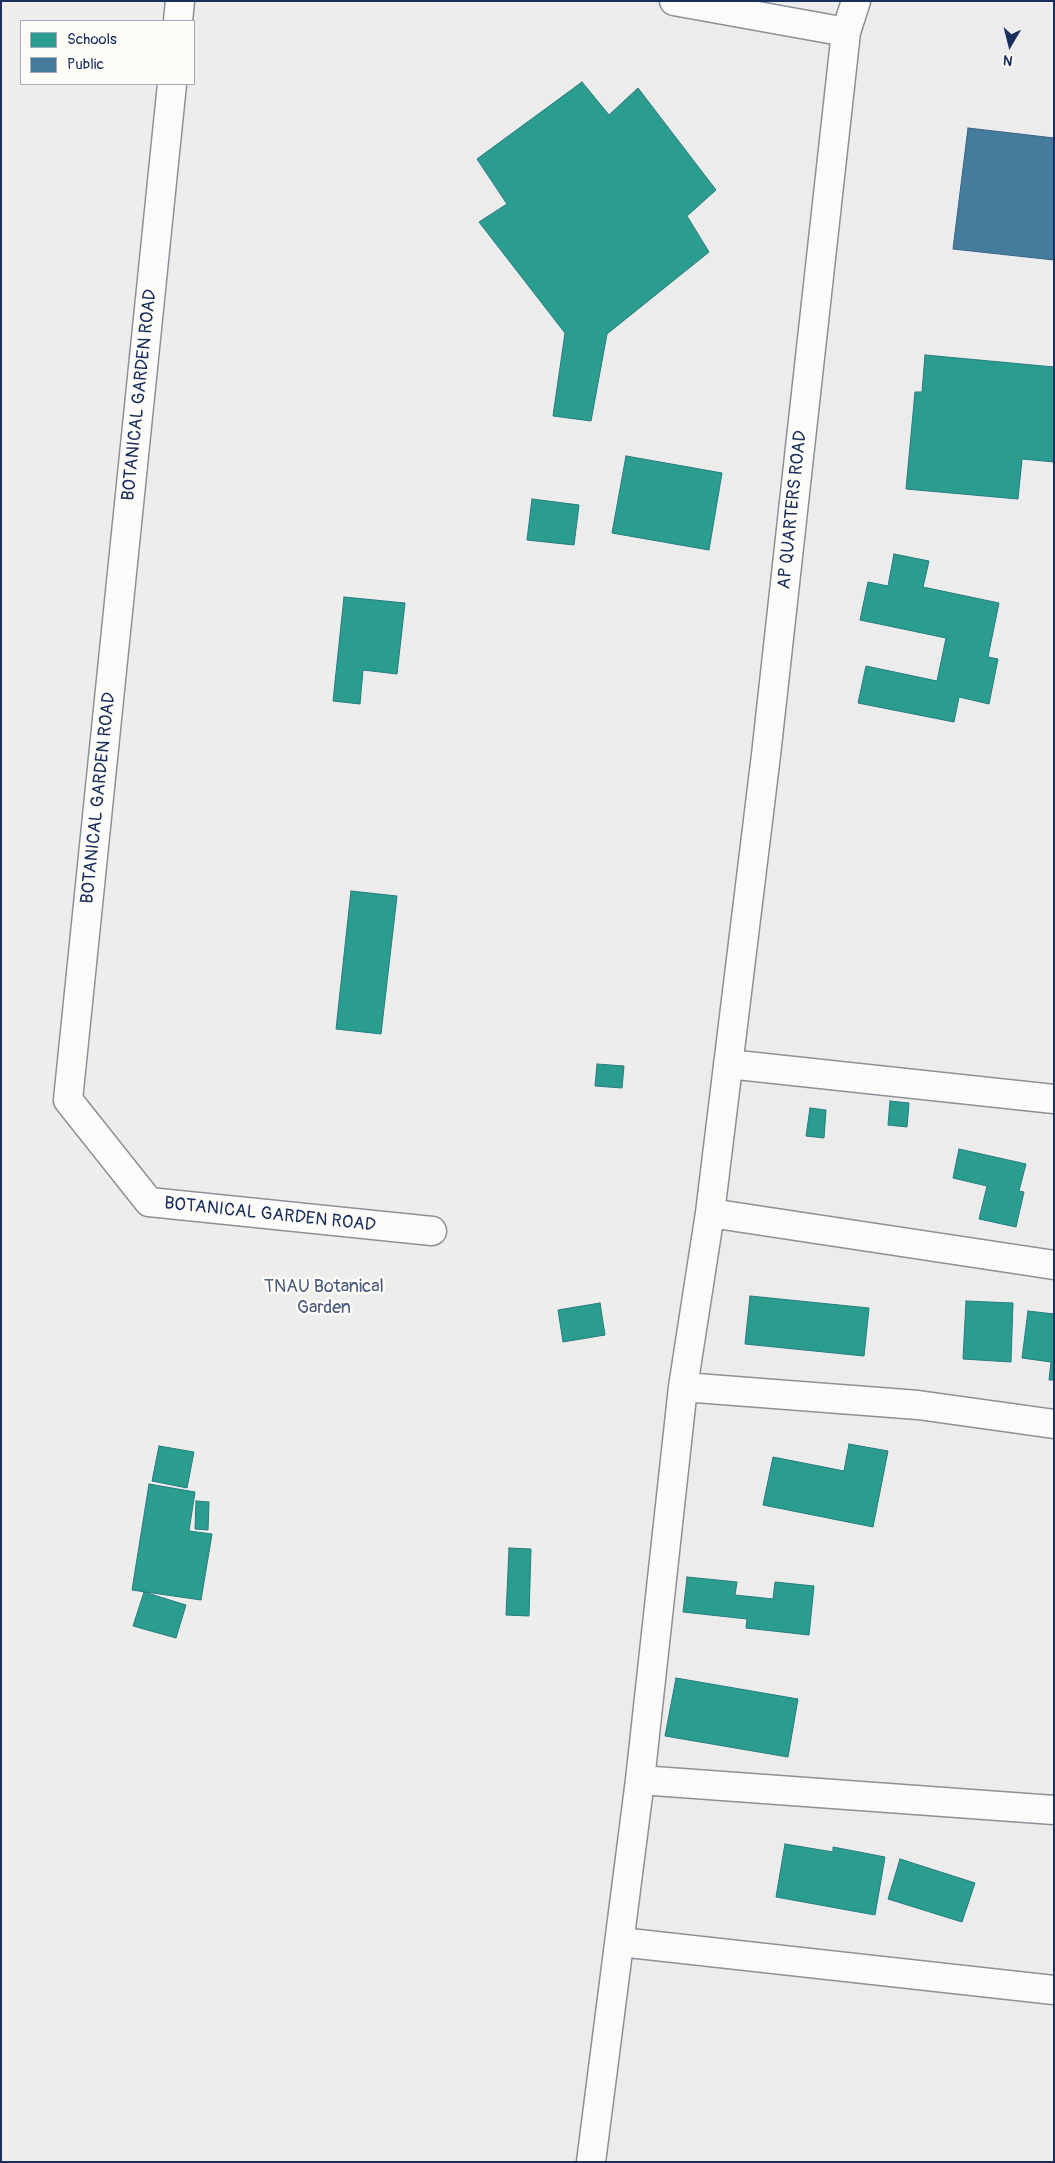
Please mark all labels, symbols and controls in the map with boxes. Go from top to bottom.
legend [20,20,195,85]
north arrow [985,20,1035,70]
text: Schools [67,30,117,49]
text: N [1002,51,1014,69]
text: Public [67,55,104,74]
street label: BOTANICAL GARDEN ROAD [118,288,162,502]
street label: AP QUARTERS ROAD [774,430,812,590]
street label: BOTANICAL GARDEN ROAD [77,691,121,905]
street label: BOTANICAL GARDEN ROAD [163,1193,377,1237]
park label: TNAU Botanical Garden [264,1276,384,1318]

